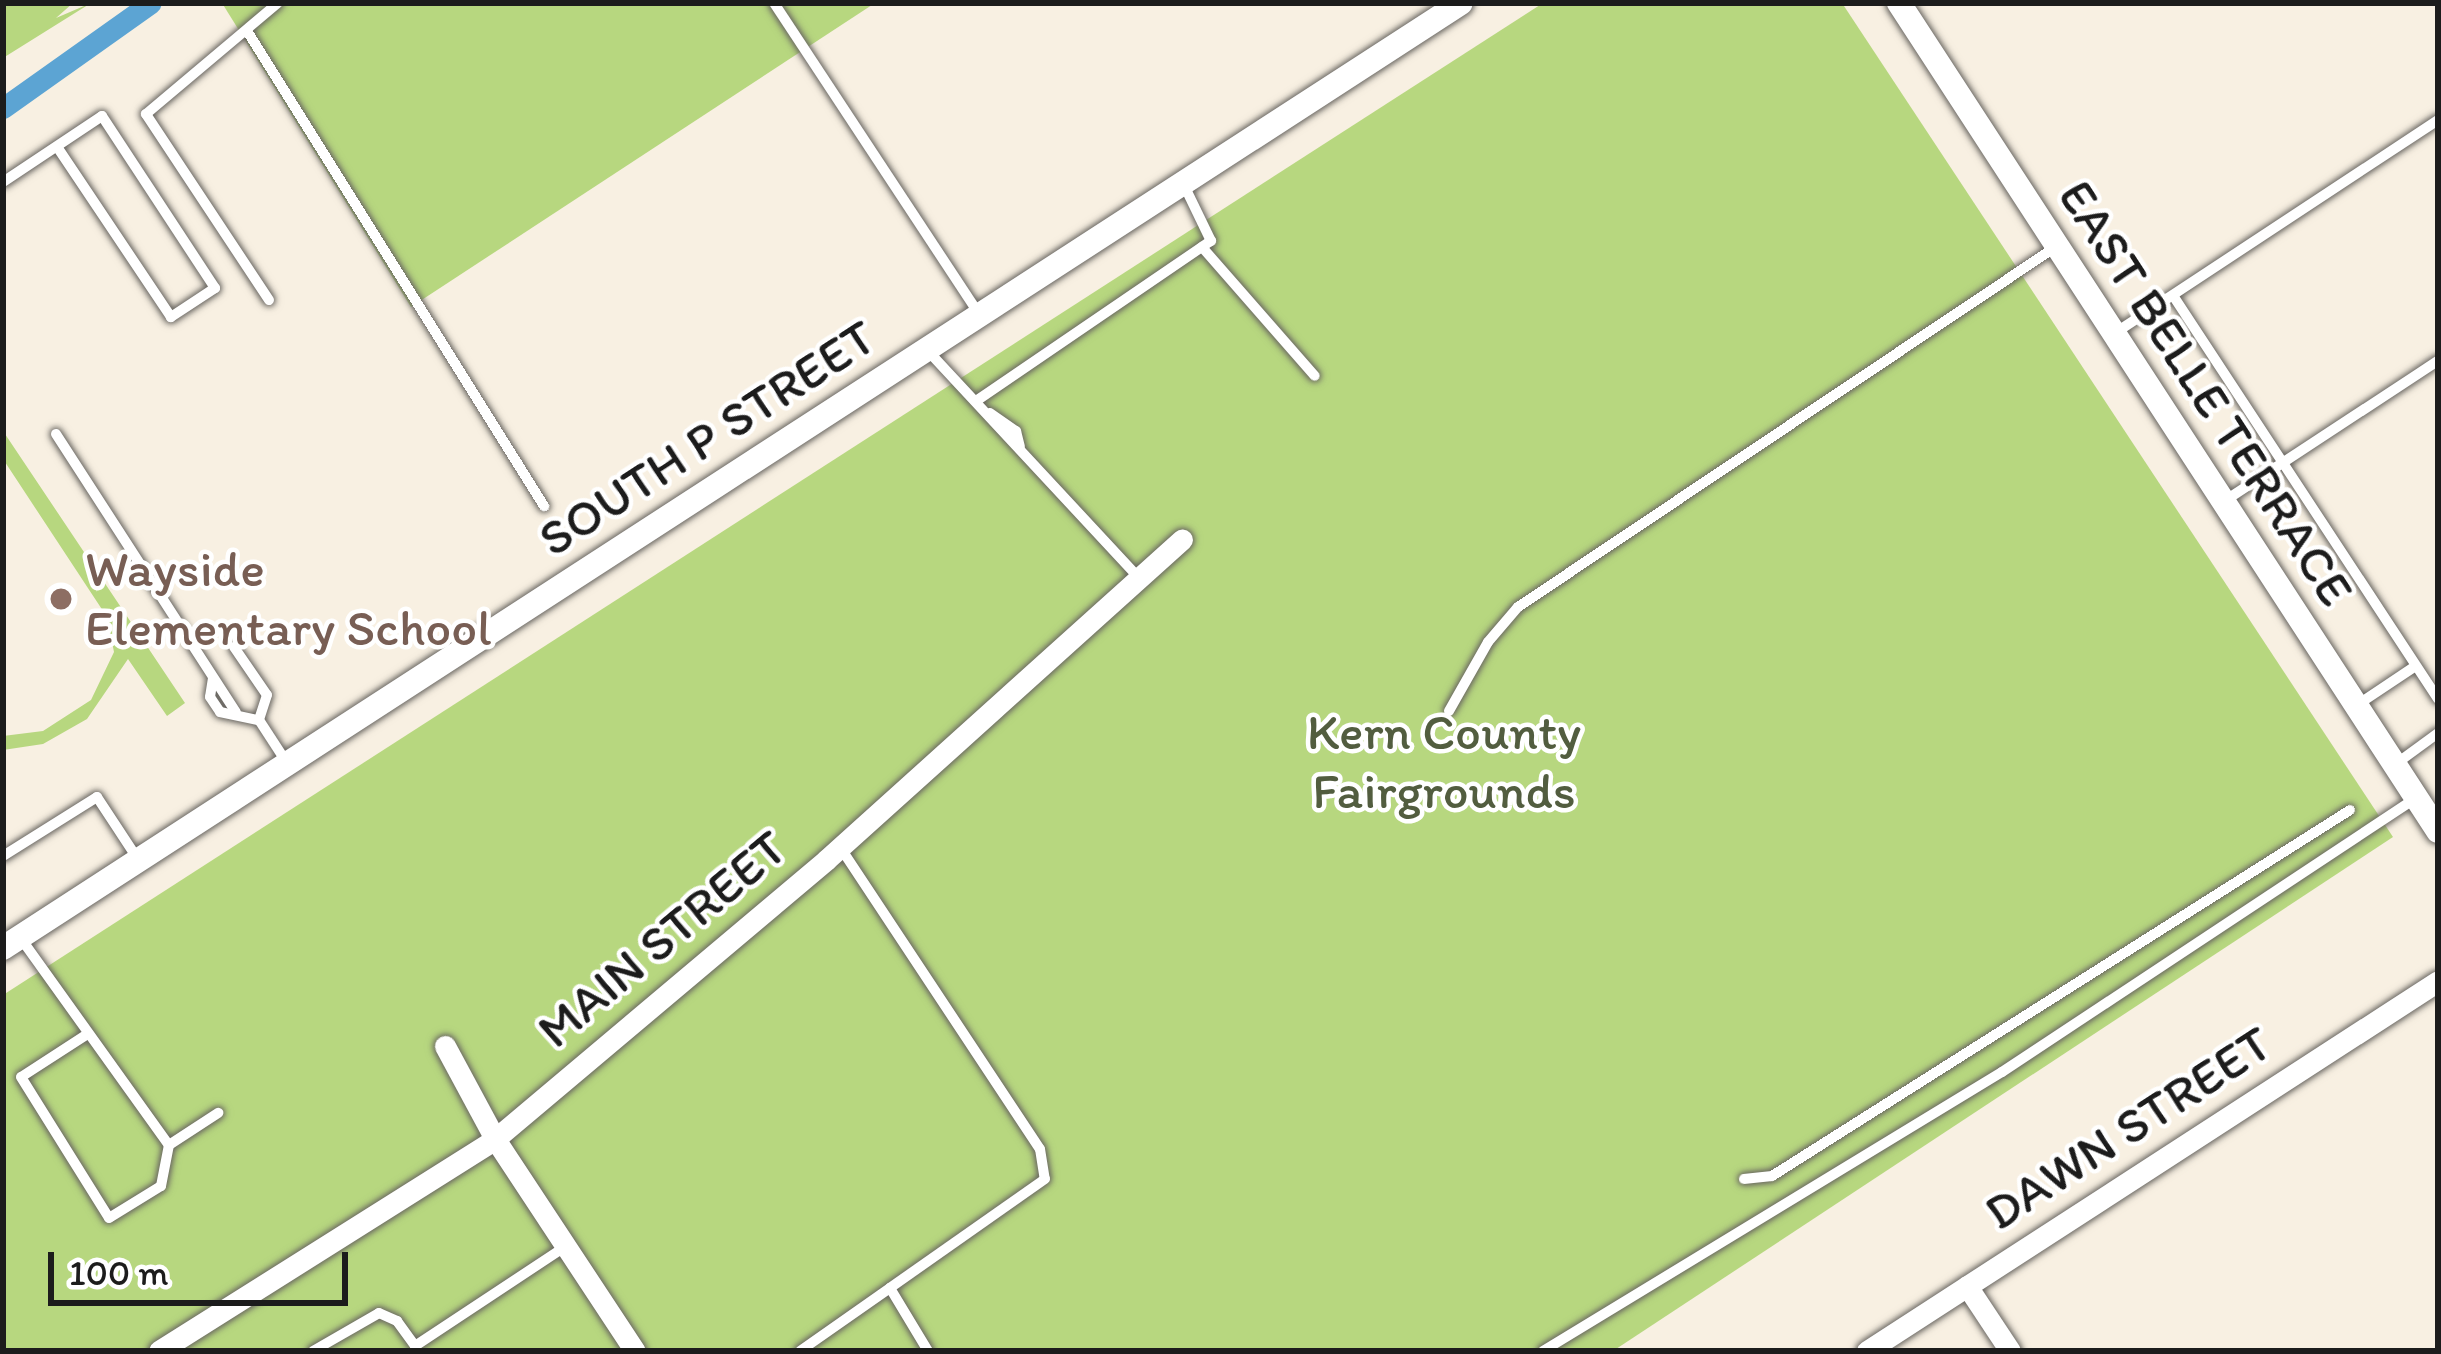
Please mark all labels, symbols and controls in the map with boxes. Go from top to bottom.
street label: EAST BELLE TERRACE [2045,168,2367,618]
street label: SOUTH P STREET [527,306,887,570]
place label: Wayside Elementary School [85,539,492,659]
marker: Wayside Elementary School [48,586,74,612]
park label: Kern County Fairgrounds [1307,702,1581,822]
street label: MAIN STREET [525,817,799,1061]
street label: DAWN STREET [1973,1013,2283,1243]
scale bar [54,1228,354,1302]
text: 100 m [69,1251,168,1294]

